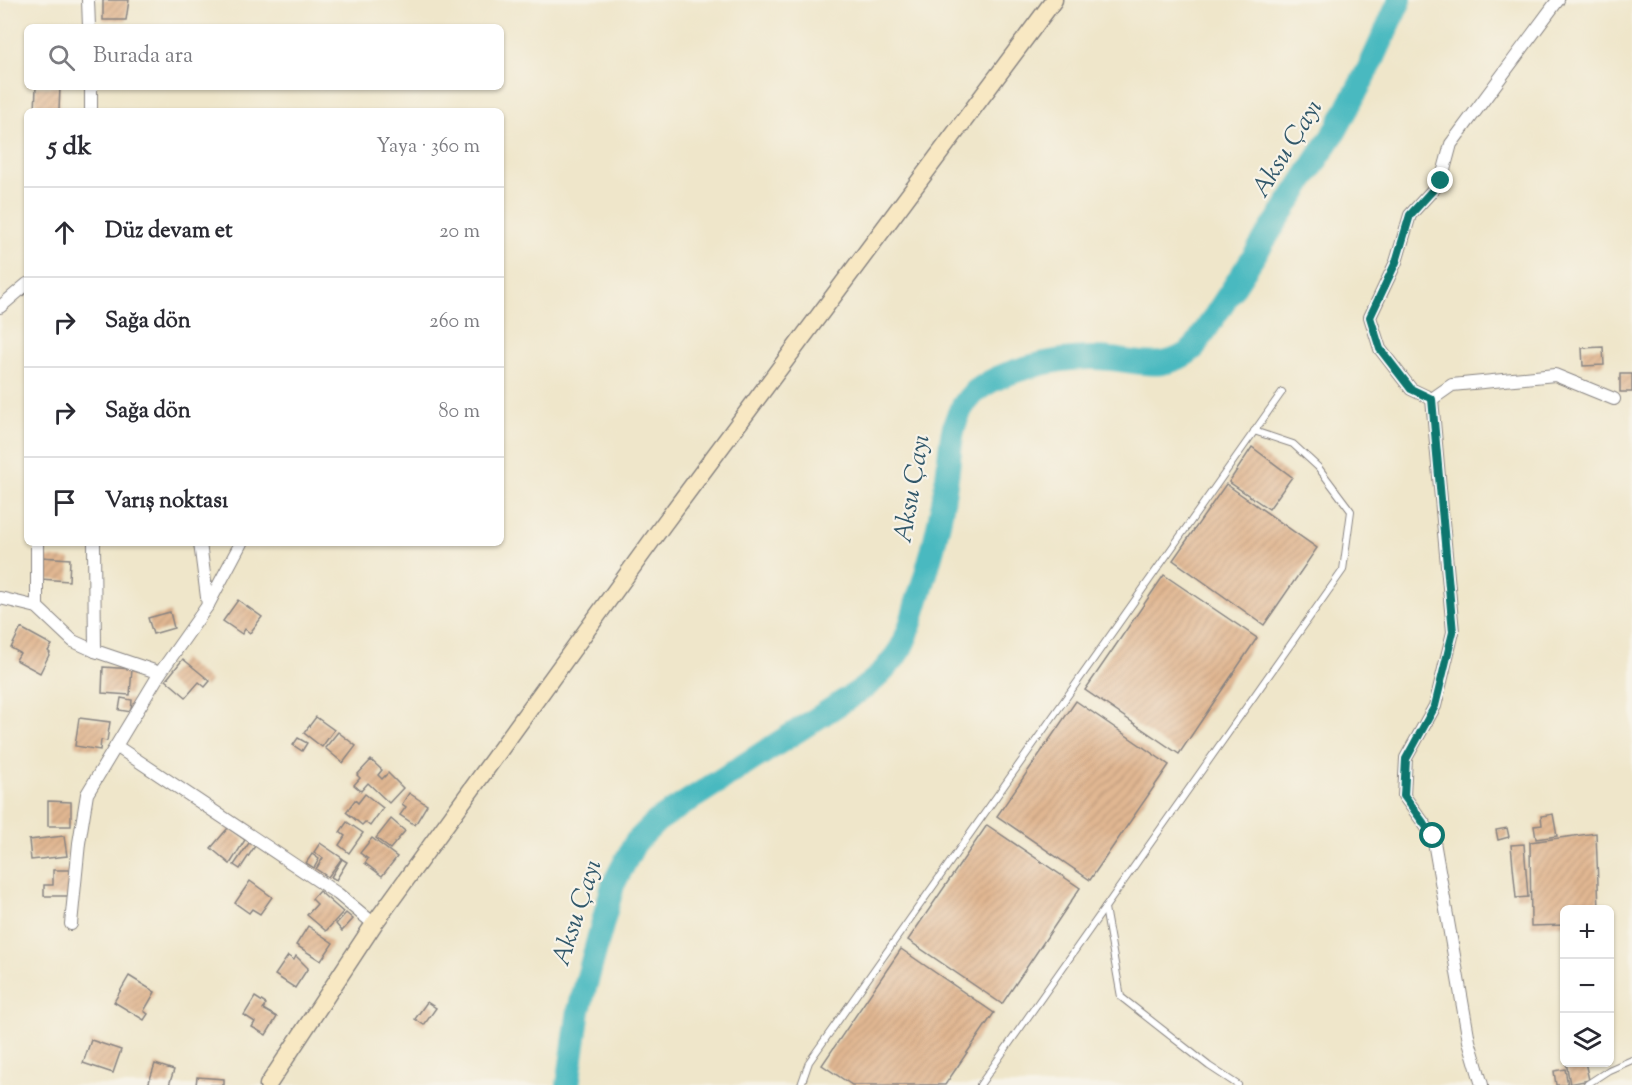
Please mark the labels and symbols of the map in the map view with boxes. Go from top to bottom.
water label: Aksu Çayı [1243,93,1333,205]
route end [1427,167,1453,193]
water label: Aksu Çayı [885,432,941,546]
route start [1419,822,1445,848]
water label: Aksu Çayı [543,855,613,971]

